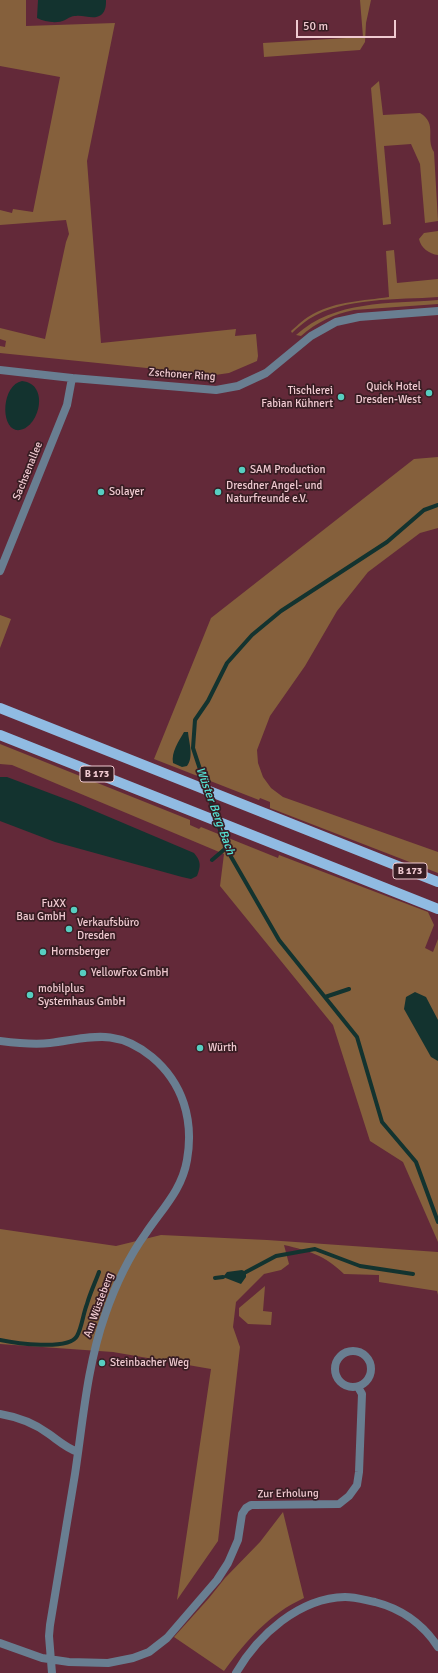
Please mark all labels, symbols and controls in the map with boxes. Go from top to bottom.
scale bar [298,12,398,38]
text: 50 m [303,19,328,34]
street label: Zschoner Ring [148,366,216,384]
place label: Quick Hotel Dresden-West [355,380,421,406]
place label: Tischlerei Fabian Kühnert [261,384,333,410]
marker: Quick Hotel Dresden-West [424,388,434,398]
marker: Tischlerei Fabian Kühnert [336,392,346,402]
street label: Sachsenallee [10,440,46,502]
place label: SAM Production [250,463,325,477]
marker: SAM Production [237,465,247,475]
place label: Dresdner Angel- und Naturfreunde e.V. [226,479,322,505]
place label: Solayer [109,485,144,499]
marker: Solayer [96,487,106,497]
marker: Dresdner Angel- und Naturfreunde e.V. [213,487,223,497]
water label: Wüster Berg-Bach [192,765,238,857]
road number: B 173 [80,766,114,782]
road number: B 173 [393,863,427,879]
place label: FuXX Bau GmbH [16,897,66,923]
marker: FuXX Bau GmbH [69,905,79,915]
place label: Verkaufsbüro Dresden [77,916,139,942]
marker: Verkaufsbüro Dresden [64,924,74,934]
place label: Hornsberger [51,945,110,959]
marker: Hornsberger [38,947,48,957]
place label: YellowFox GmbH [91,966,169,980]
marker: YellowFox GmbH [78,968,88,978]
place label: mobilplus Systemhaus GmbH [38,982,126,1008]
marker: mobilplus Systemhaus GmbH [25,990,35,1000]
place label: Würth [208,1041,237,1055]
marker: Würth [195,1043,205,1053]
street label: Am Wüsteberg [81,1271,117,1339]
place label: Steinbacher Weg [110,1356,189,1370]
marker: Steinbacher Weg [97,1358,107,1368]
street label: Zur Erholung [257,1487,319,1501]

